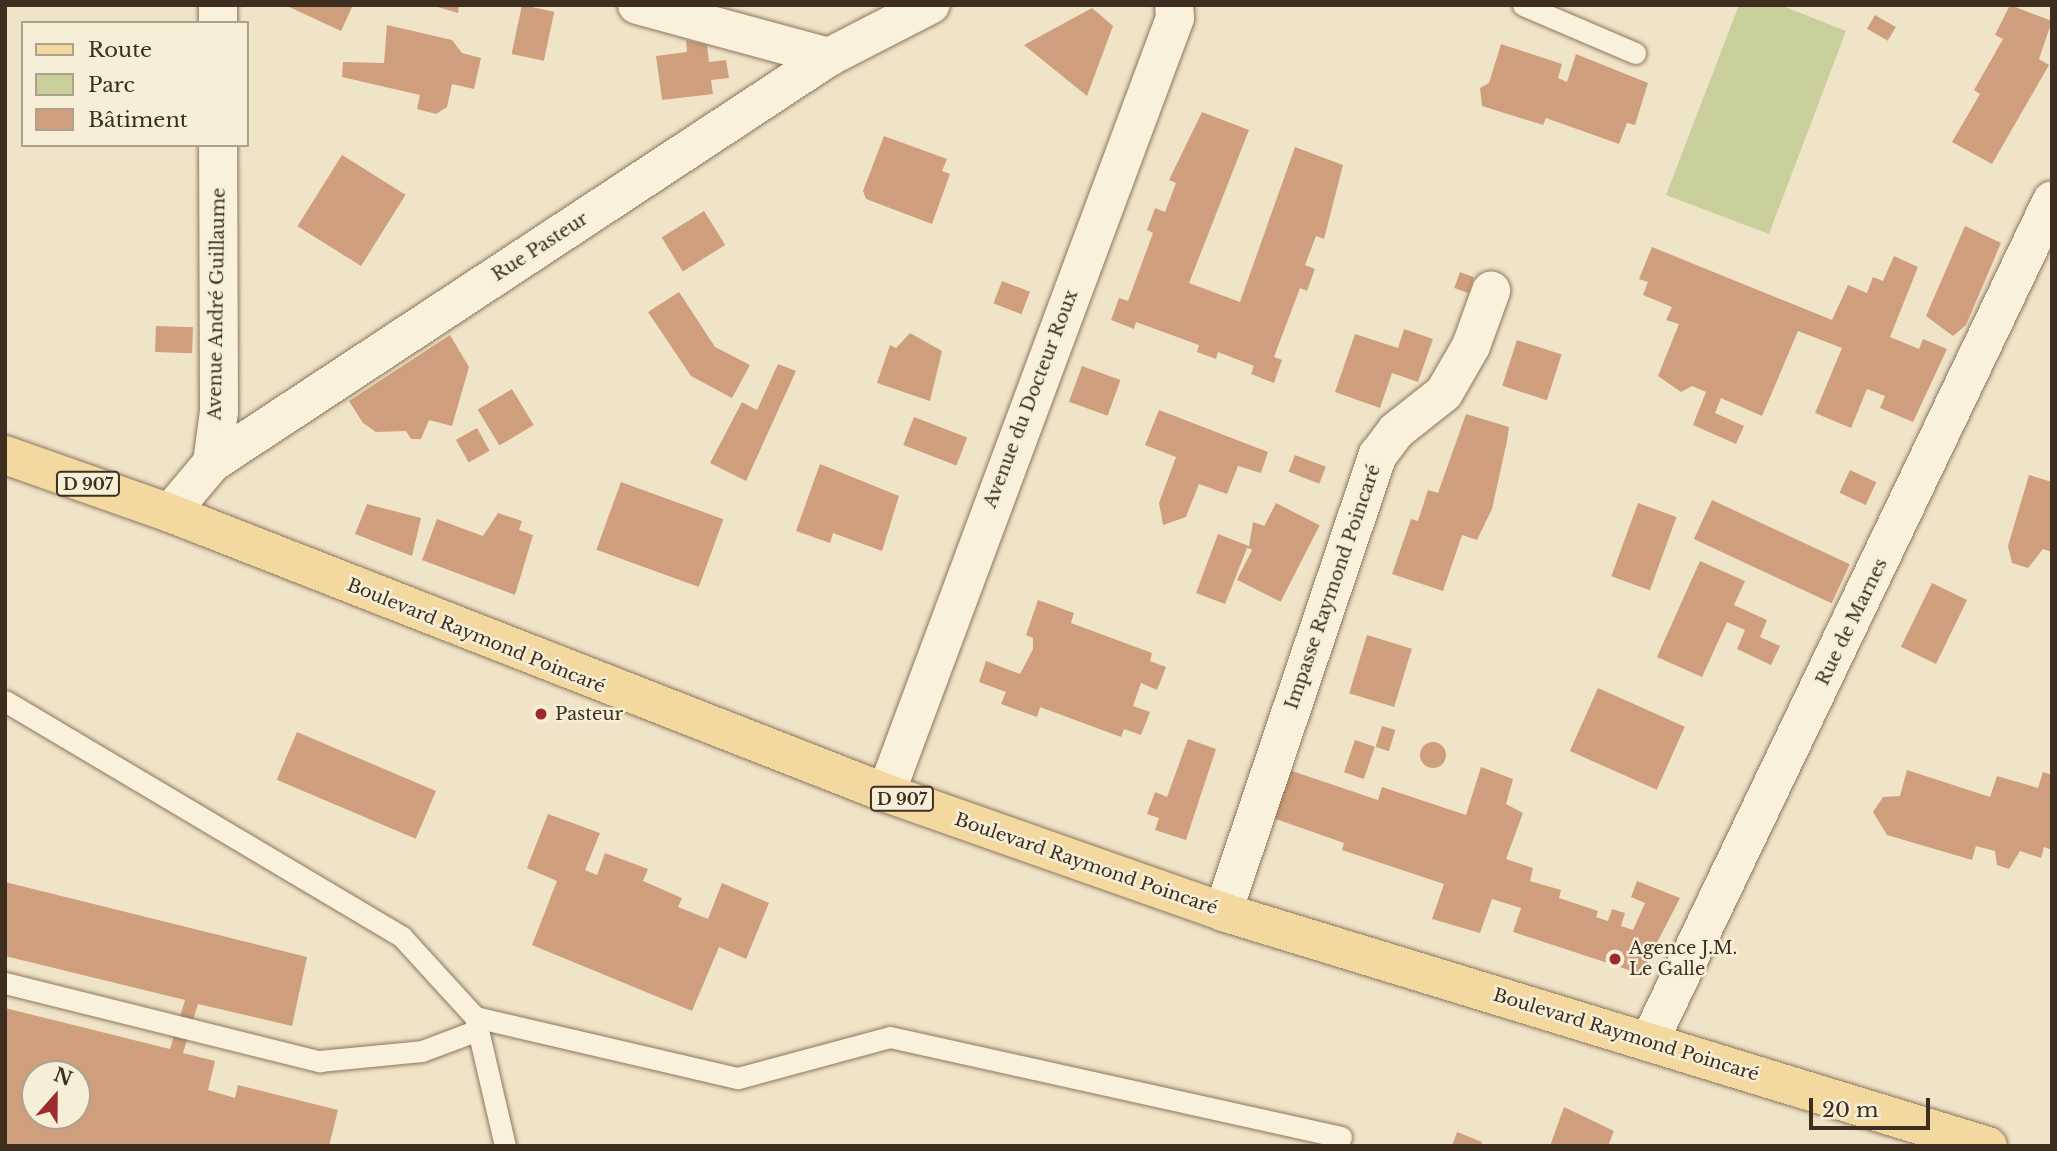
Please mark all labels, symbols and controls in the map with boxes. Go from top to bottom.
legend [21,21,248,147]
text: Route [88,37,152,63]
text: Parc [88,72,135,98]
text: Bâtiment [88,107,188,133]
street label: Avenue André Guillaume [204,187,230,421]
street label: Rue Pasteur [488,208,592,286]
street label: Avenue du Docteur Roux [979,287,1083,511]
street label: Impasse Raymond Poincaré [1281,462,1385,712]
road number: D 907 [55,471,121,496]
street label: Rue de Marnes [1812,555,1892,689]
street label: Boulevard Raymond Poincaré [344,574,608,698]
place label: Pasteur [555,703,623,725]
marker: Pasteur [533,706,549,722]
road number: D 907 [869,786,935,812]
street label: Boulevard Raymond Poincaré [952,809,1220,919]
place label: Agence J.M. Le Galle [1629,938,1737,981]
marker: Agence J.M. Le Galle [1607,951,1623,967]
street label: Boulevard Raymond Poincaré [1491,984,1761,1086]
north arrow [21,1060,91,1130]
text: N [51,1063,75,1091]
scale bar [1812,1084,1933,1128]
text: 20 m [1822,1097,1879,1123]

